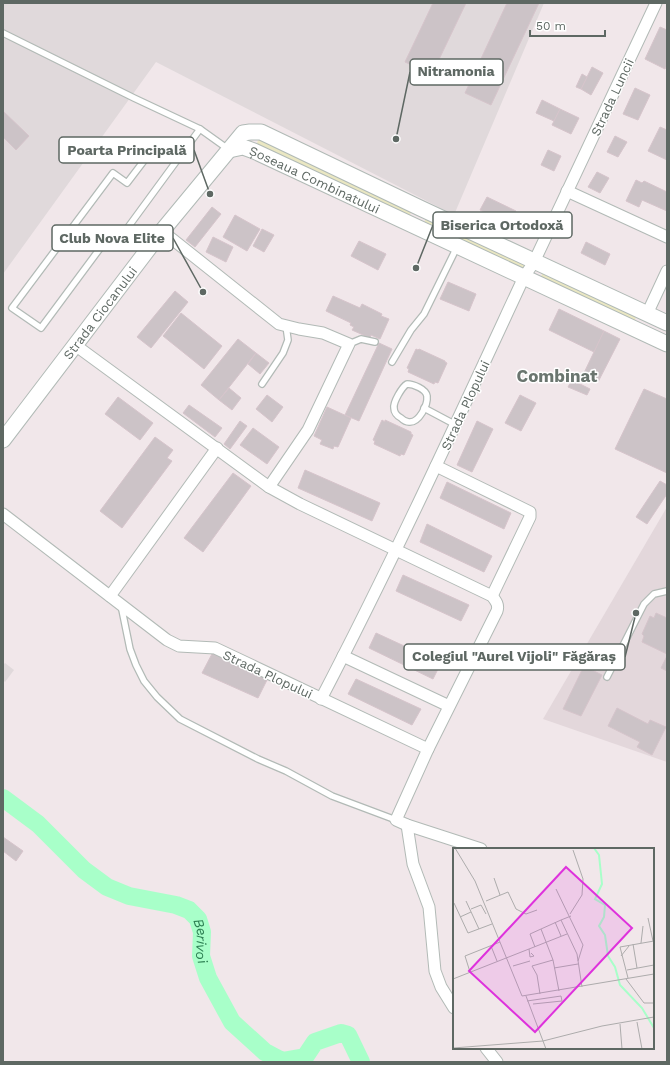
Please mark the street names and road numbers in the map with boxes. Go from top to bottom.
street label: Strada Luncii [588,56,637,138]
street label: Șoseaua Combinatului [247,143,382,217]
street label: Strada Ciocanului [60,264,140,362]
street label: Strada Plopului [438,358,493,452]
street label: Strada Plopului [221,647,315,702]

